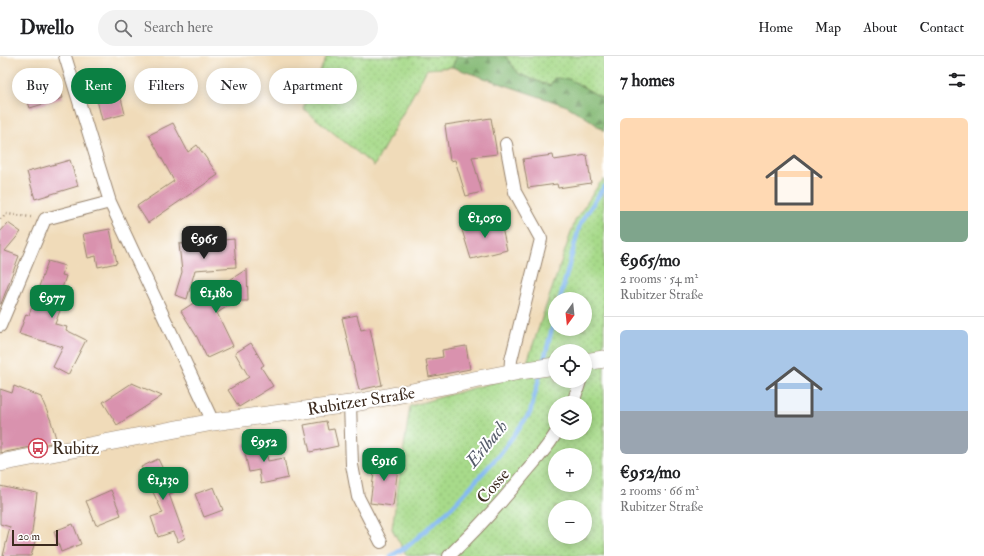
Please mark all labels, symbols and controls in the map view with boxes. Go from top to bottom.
search box [98,10,378,46]
text: Dwello [20,16,74,40]
icon: search [112,17,134,39]
text: Search here [144,18,213,37]
text: Home [758,19,793,36]
text: Map [815,19,841,36]
text: About [863,19,897,36]
text: Contact [919,19,964,36]
chip: Buy [12,68,63,104]
chip: Rent [71,68,126,104]
chip: Filters [134,68,198,104]
chip: New [206,68,261,104]
chip: Apartment [269,68,357,104]
icon: filters [946,69,968,91]
text: 7 homes [620,70,675,91]
icon: home [758,144,830,216]
pin: €1,050 [452,205,518,239]
text: €1,050 [468,210,502,226]
pin: €965 [180,226,228,260]
text: €965 [191,231,217,247]
text: €965/mo [620,250,680,271]
text: 2 rooms · 54 m² [620,271,698,287]
pin: €1,180 [183,280,249,314]
pin: €977 [28,285,76,319]
text: €1,180 [200,285,232,301]
text: Rubitzer Straße [620,287,703,303]
text: €977 [39,290,65,306]
north arrow [548,292,592,336]
map controls [548,292,592,544]
button: locate [548,344,592,388]
icon: home [758,356,830,428]
street label: Rubitzer Straße [306,382,416,420]
button: layers [548,396,592,440]
water label: Erlbach [460,416,513,473]
pin: €952 [240,429,288,463]
text: €952 [251,434,277,450]
bus stop icon: Rubitz [27,437,49,459]
place label: Rubitz [52,438,99,459]
pin: €916 [360,448,408,482]
button: + [548,448,592,492]
text: €916 [371,453,397,469]
text: €952/mo [620,462,680,483]
street label: Cosse [472,464,514,508]
pin: €1,130 [130,467,196,501]
text: €1,130 [147,472,179,488]
text: 2 rooms · 66 m² [620,483,699,499]
text: Rubitzer Straße [620,499,703,515]
button: − [548,500,592,544]
scale bar [12,528,58,547]
text: 20 m [18,530,40,543]

